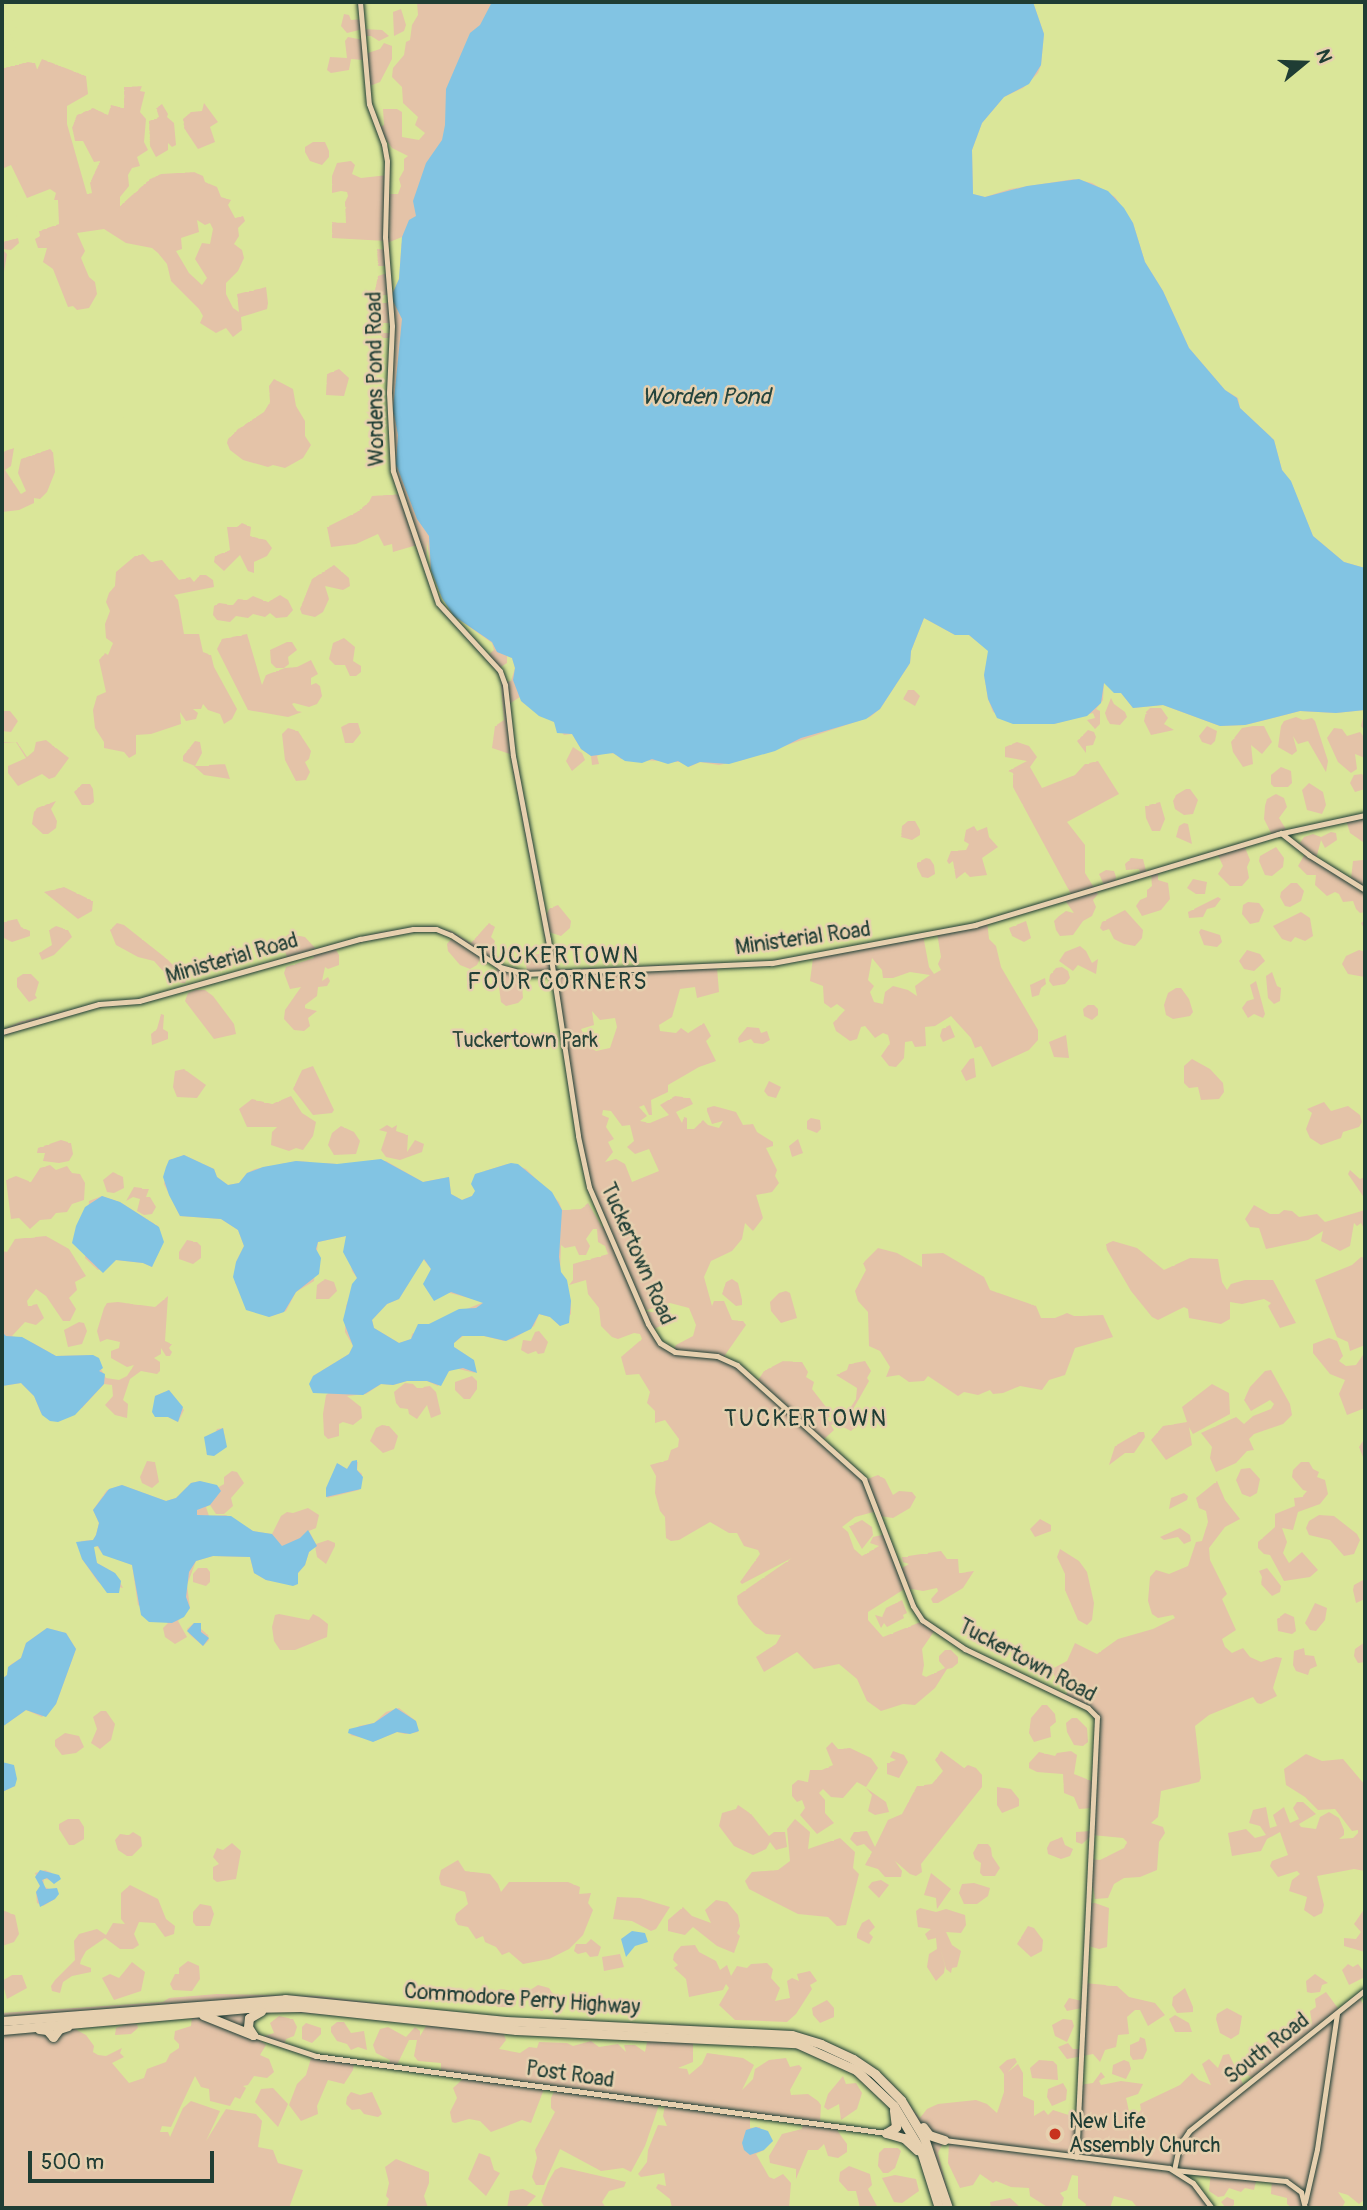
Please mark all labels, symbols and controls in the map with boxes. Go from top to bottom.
north arrow [1269,28,1339,98]
text: N [1310,46,1337,66]
street label: Wordens Pond Road [362,291,390,467]
water label: Worden Pond [641,383,771,411]
street label: Ministerial Road [734,917,872,961]
street label: Ministerial Road [163,928,301,990]
district label: TUCKERTOWN FOUR CORNERS [469,942,647,996]
park label: Tuckertown Park [452,1028,598,1054]
street label: Tuckertown Road [594,1179,680,1329]
district label: TUCKERTOWN [725,1405,887,1433]
street label: Tuckertown Road [954,1614,1100,1708]
street label: Commodore Perry Highway [403,1979,641,2021]
street label: South Road [1220,2008,1314,2090]
street label: Post Road [524,2056,616,2094]
place label: New Life Assembly Church [1069,2109,1220,2159]
marker: New Life Assembly Church [1047,2126,1063,2142]
scale bar [32,2136,217,2180]
text: 500 m [41,2149,104,2176]

